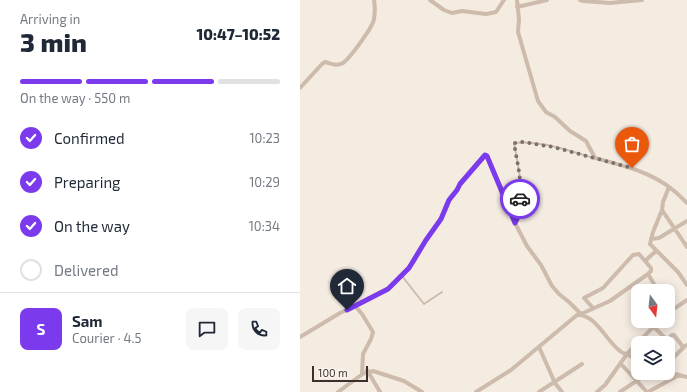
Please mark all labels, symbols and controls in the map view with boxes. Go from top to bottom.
text: Arriving in [20,11,80,27]
text: 10:47–10:52 [197,25,280,43]
text: 3 min [20,26,87,57]
text: On the way · 550 m [20,90,130,106]
icon: check [20,127,42,149]
pin [615,127,649,168]
text: Confirmed [54,129,125,147]
text: 10:23 [249,130,280,146]
icon: bag [621,133,643,155]
icon: check [20,171,42,193]
text: Preparing [54,173,120,191]
text: 10:29 [249,174,280,190]
courier [500,179,540,219]
icon: car [509,188,531,210]
icon: check [20,215,42,237]
text: On the way [54,217,130,235]
text: 10:34 [249,218,280,234]
text: Delivered [54,261,119,279]
pin [330,269,364,310]
icon: home [336,275,358,297]
north arrow [631,284,675,328]
map controls [631,284,675,380]
button: chat [186,308,228,350]
button: phone [238,308,280,350]
text: Sam [72,312,103,330]
text: S [37,320,45,338]
text: Courier · 4.5 [72,330,141,346]
button: layers [631,336,675,380]
scale bar [312,364,368,383]
text: 100 m [318,366,348,379]

